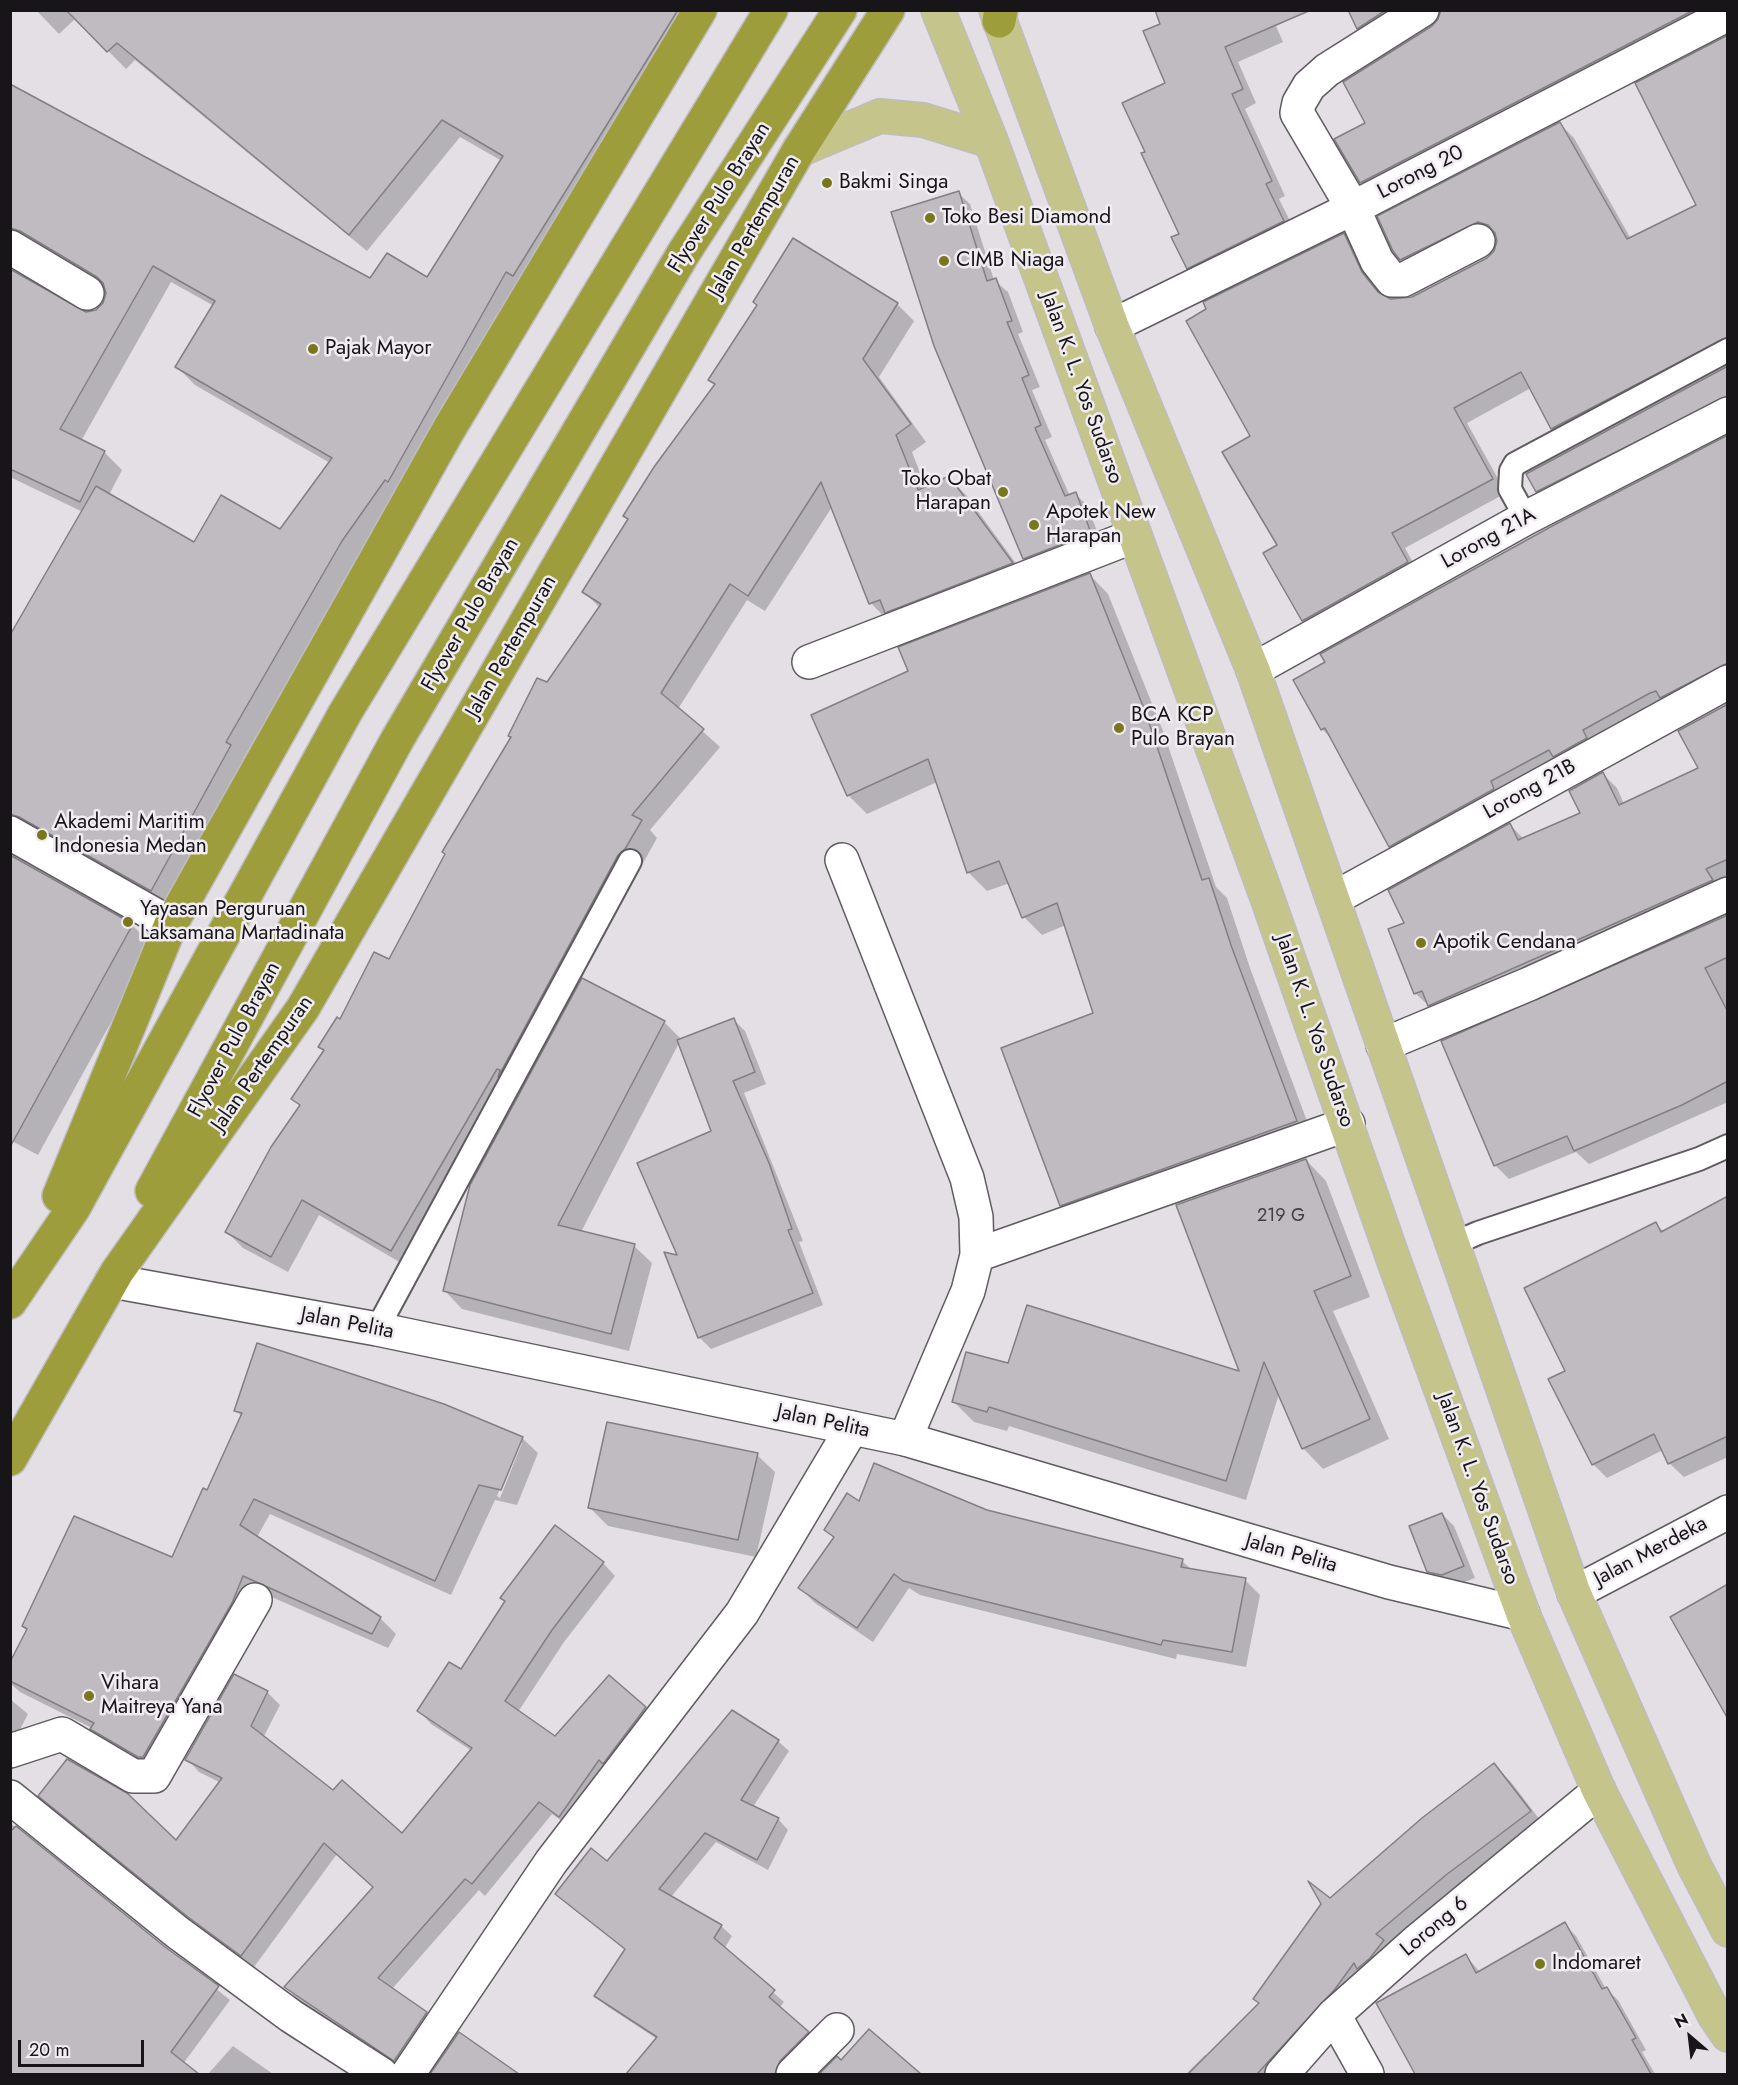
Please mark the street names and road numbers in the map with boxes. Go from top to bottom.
street label: Flyover Pulo Brayan [664,118,776,278]
street label: Lorong 20 [1374,141,1468,205]
street label: Jalan Pertempuran [704,151,806,303]
street label: Jalan K. L. Yos Sudarso [1035,289,1127,487]
street label: Lorong 21A [1437,503,1541,575]
street label: Flyover Pulo Brayan [417,534,525,696]
street label: Jalan Pertempuran [461,571,563,723]
street label: Lorong 21B [1479,754,1581,826]
street label: Jalan K. L. Yos Sudarso [1269,931,1359,1131]
street label: Flyover Pulo Brayan [183,958,287,1122]
street label: Jalan Pertempuran [207,991,319,1137]
street label: Jalan Pelita [298,1303,396,1345]
street label: Jalan K. L. Yos Sudarso [1431,1390,1523,1588]
street label: Jalan Pelita [774,1400,872,1444]
street label: Jalan Merdeka [1590,1512,1712,1592]
street label: Jalan Pelita [1242,1529,1340,1579]
street label: Lorong 6 [1396,1891,1474,1963]

